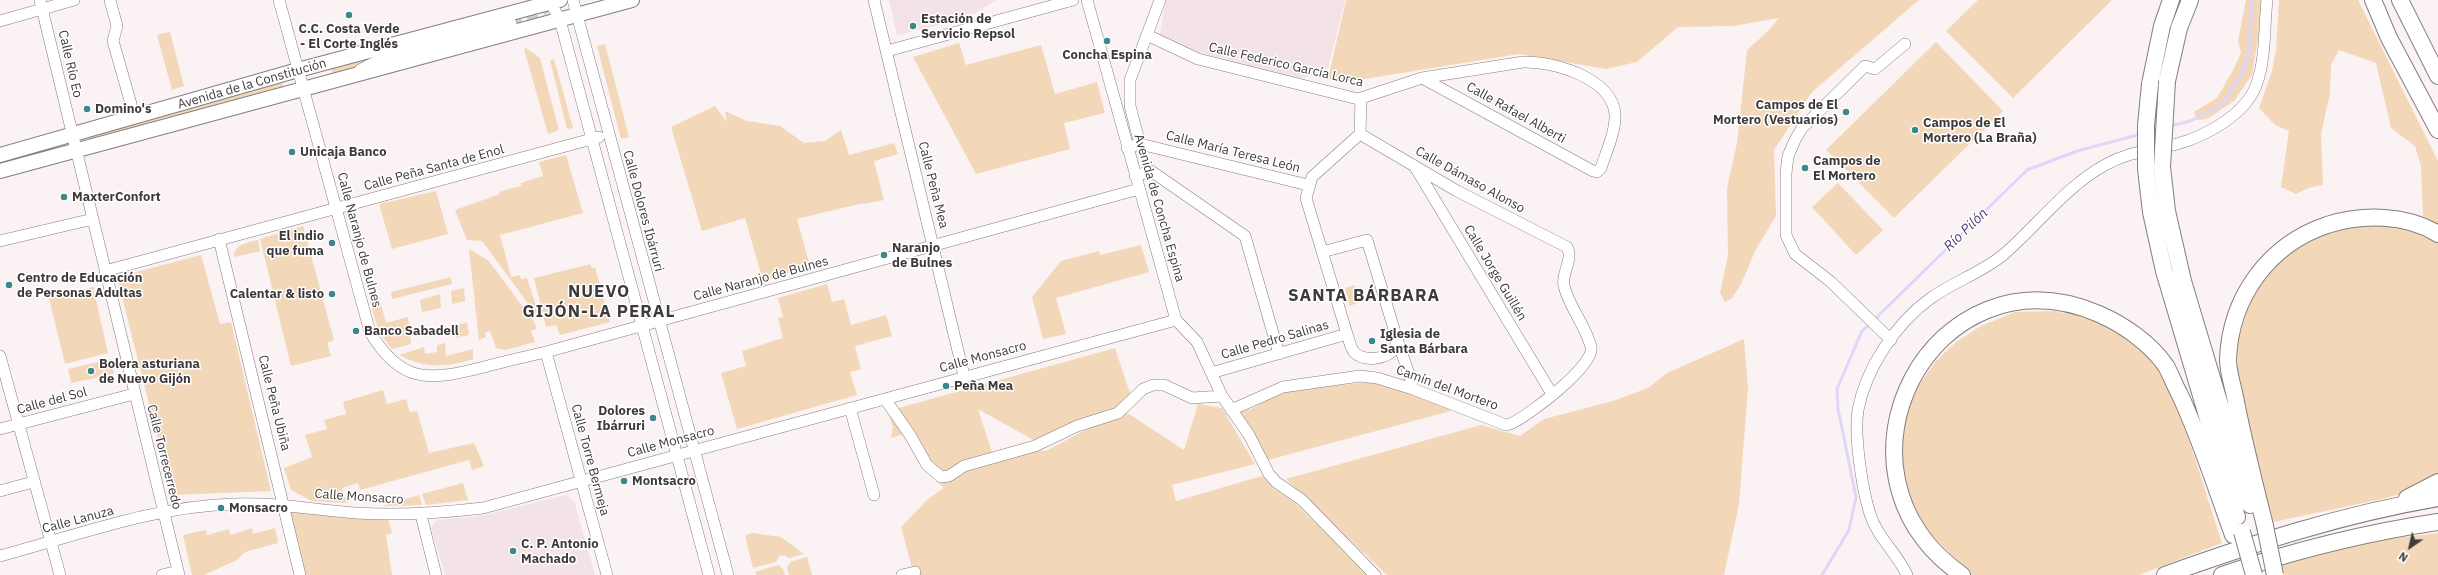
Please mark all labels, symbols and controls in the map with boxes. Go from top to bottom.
marker: C.C. Costa Verde - El Corte Inglés [344,10,354,20]
place label: Estación de Servicio Repsol [921,11,1015,42]
place label: C.C. Costa Verde - El Corte Inglés [299,21,399,52]
marker: Estación de Servicio Repsol [908,21,918,31]
street label: Calle Río Eo [55,29,85,99]
marker: Concha Espina [1102,36,1112,46]
street label: Calle Federico García Lorca [1207,40,1365,90]
place label: Concha Espina [1062,47,1152,63]
street label: Avenida de la Constitución [176,55,328,113]
street label: Calle Rafael Alberti [1463,79,1569,147]
place label: Campos de El Mortero (Vestuarios) [1713,97,1838,128]
place label: Domino's [95,101,152,117]
marker: Domino's [82,104,92,114]
marker: Campos de El Mortero (Vestuarios) [1841,107,1851,117]
place label: Campos de El Mortero (La Braña) [1923,115,2037,146]
marker: Campos de El Mortero (La Braña) [1910,125,1920,135]
street label: Calle María Teresa León [1164,128,1302,176]
street label: Avenida de Concha Espina [1130,132,1188,284]
street label: Calle Peña Mea [915,140,951,230]
street label: Calle Peña Santa de Enol [362,142,506,194]
street label: Calle Dámaso Alonso [1412,143,1528,217]
place label: Unicaja Banco [300,144,387,160]
marker: Unicaja Banco [287,147,297,157]
street label: Calle Dolores Ibárruri [619,149,667,273]
place label: Campos de El Mortero [1813,153,1881,184]
marker: Campos de El Mortero [1800,163,1810,173]
street label: Calle Naranjo de Bulnes [333,171,385,309]
place label: MaxterConfort [72,189,161,205]
marker: MaxterConfort [59,192,69,202]
water label: Río Pilón [1940,205,1992,255]
street label: Calle Jorge Guillén [1460,222,1530,324]
place label: El indio que fuma [267,228,324,259]
marker: El indio que fuma [327,238,337,248]
place label: Naranjo de Bulnes [892,240,952,271]
marker: Naranjo de Bulnes [879,250,889,260]
street label: Calle Naranjo de Bulnes [692,253,830,305]
place label: Centro de Educación de Personas Adultas [17,270,142,301]
marker: Centro de Educación de Personas Adultas [4,280,14,290]
district label: NUEVO GIJÓN-LA PERAL [523,282,675,322]
place label: Calentar & listo [230,286,324,302]
district label: SANTA BÁRBARA [1288,286,1440,306]
marker: Calentar & listo [327,289,337,299]
street label: Calle Pedro Salinas [1219,317,1331,363]
place label: Banco Sabadell [364,323,459,339]
marker: Banco Sabadell [351,326,361,336]
place label: Iglesia de Santa Bárbara [1380,326,1468,357]
marker: Iglesia de Santa Bárbara [1367,336,1377,346]
street label: Calle Monsacro [938,338,1028,376]
street label: Calle Peña Ubiña [255,353,293,453]
place label: Bolera asturiana de Nuevo Gijón [99,356,200,387]
street label: Camín del Mortero [1394,362,1500,414]
marker: Bolera asturiana de Nuevo Gijón [86,366,96,376]
place label: Peña Mea [954,378,1013,394]
marker: Peña Mea [941,381,951,391]
street label: Calle del Sol [15,384,89,418]
street label: Calle Torrecerredo [143,403,185,511]
street label: Calle Torre Bermeja [568,403,612,517]
place label: Dolores Ibárruri [597,403,645,434]
marker: Dolores Ibárruri [648,413,658,423]
street label: Calle Monsacro [626,423,716,461]
place label: Montsacro [632,473,696,489]
marker: Montsacro [619,476,629,486]
street label: Calle Monsacro [314,486,404,508]
place label: Monsacro [229,500,288,516]
street label: Calle Lanuza [41,503,115,537]
marker: Monsacro [216,503,226,513]
north arrow [2390,527,2430,567]
place label: C. P. Antonio Machado [521,536,599,567]
marker: C. P. Antonio Machado [508,546,518,556]
text: N [2396,549,2411,565]

